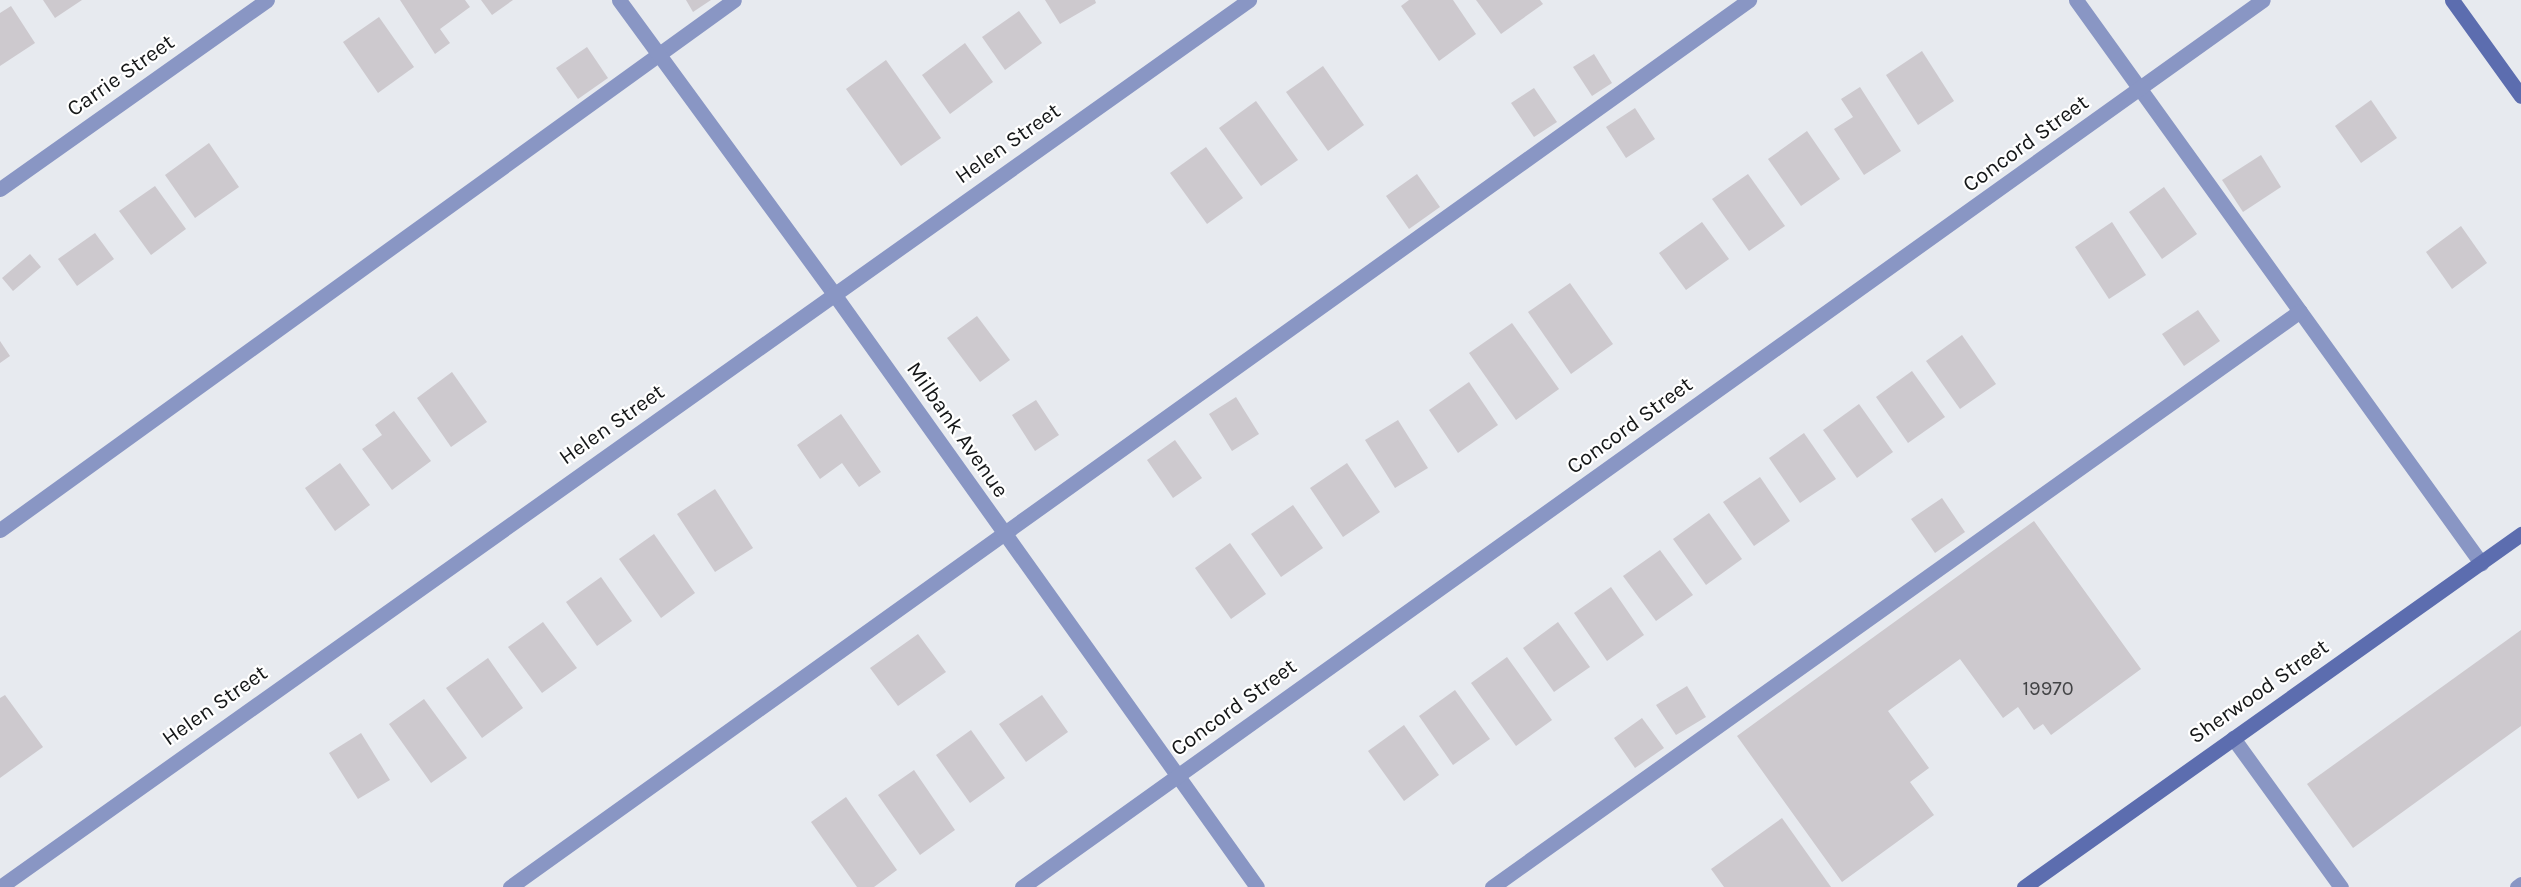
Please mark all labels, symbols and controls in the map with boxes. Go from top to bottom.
street label: Carrie Street [62,29,180,123]
street label: Concord Street [1958,90,2094,198]
street label: Helen Street [950,98,1066,190]
street label: Milbank Avenue [900,357,1014,503]
street label: Concord Street [1562,372,1698,480]
street label: Helen Street [554,379,670,471]
street label: Sherwood Street [2184,634,2334,750]
street label: Concord Street [1166,654,1302,762]
street label: Helen Street [157,660,273,752]
house number: 19970 [2022,676,2074,700]

